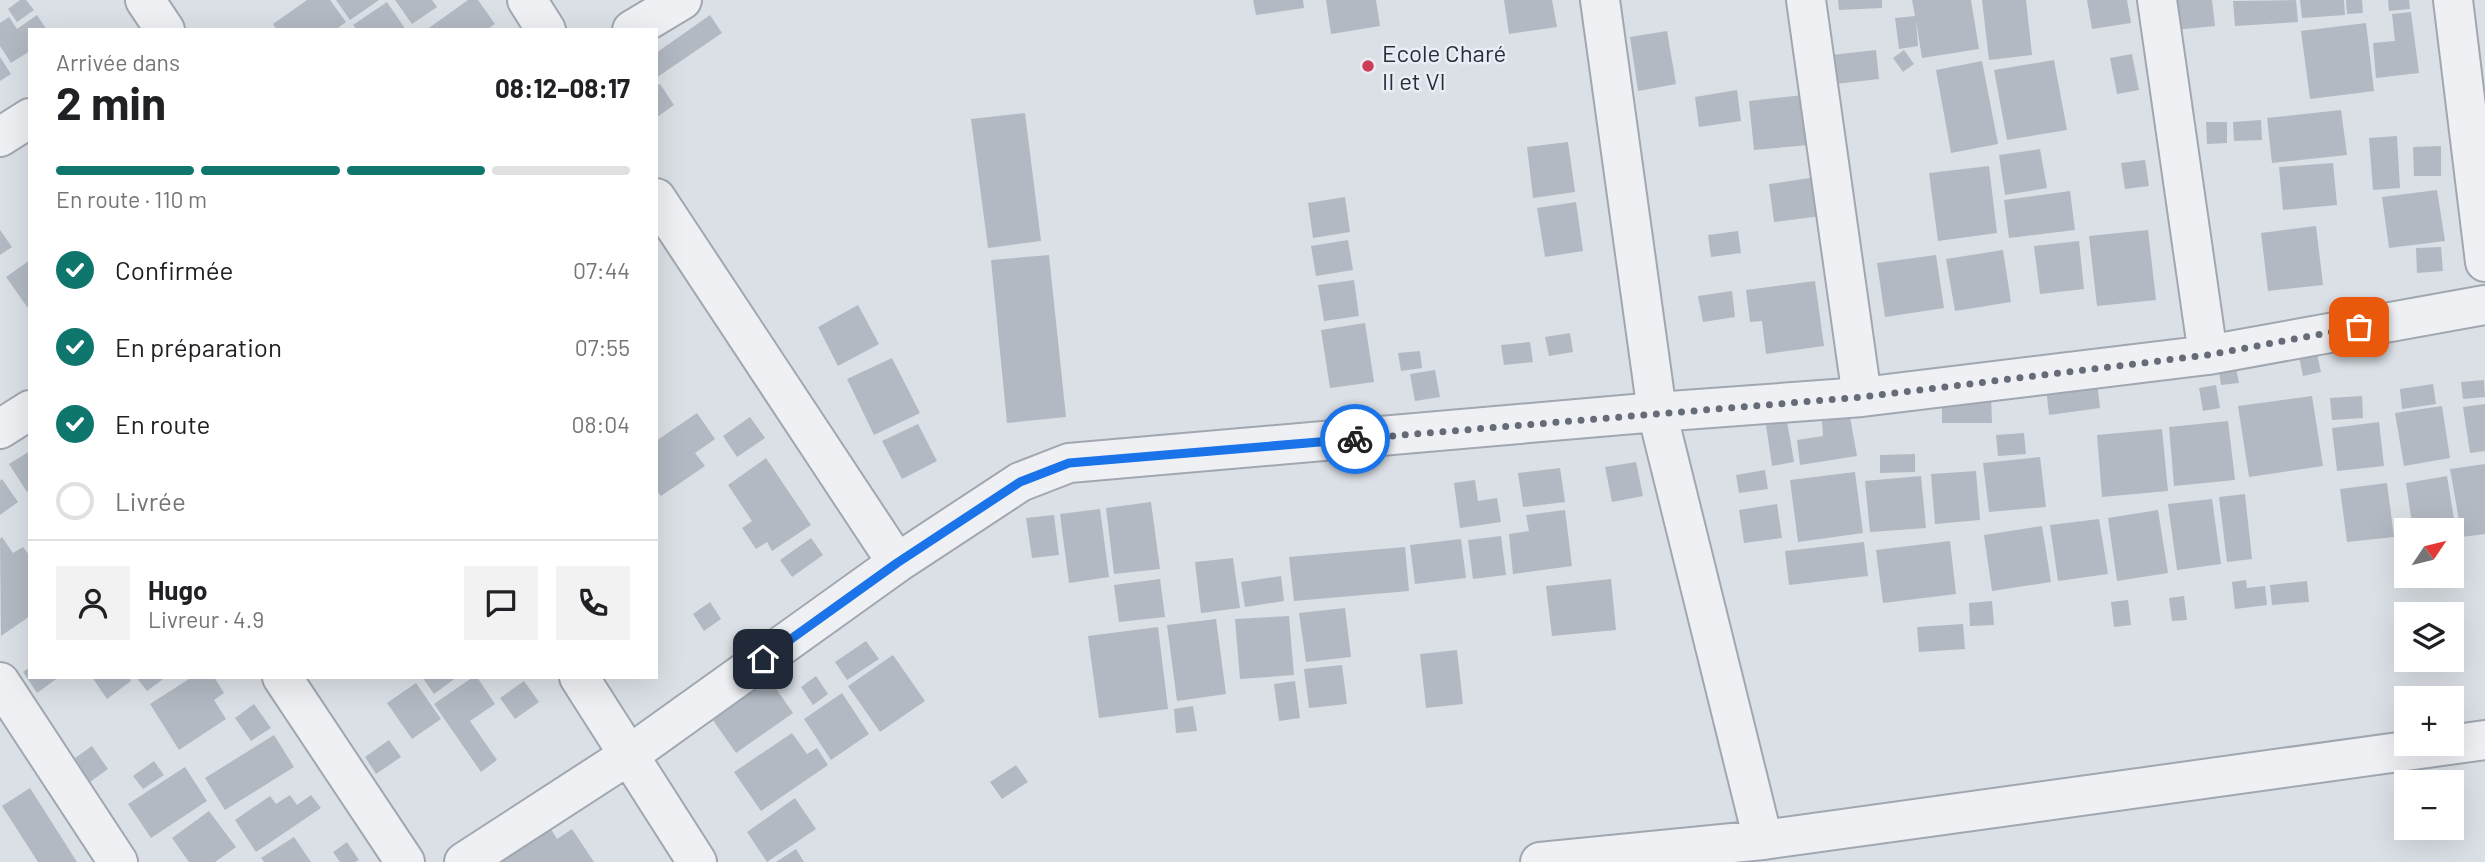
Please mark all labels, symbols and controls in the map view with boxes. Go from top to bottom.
place label: Ecole Charé II et VI [1382,38,1506,95]
text: Arrivée dans [56,48,180,76]
marker: Ecole Charé II et VI [1360,58,1376,74]
text: 08:12–08:17 [495,72,630,103]
text: 2 min [56,74,166,129]
text: En route · 110 m [56,185,207,213]
icon: check [56,251,94,289]
text: Confirmée [115,254,233,285]
text: 07:44 [573,256,630,284]
pin [2329,297,2389,357]
icon: bag [2340,308,2378,346]
icon: check [56,328,94,366]
text: En préparation [115,331,282,362]
text: 07:55 [575,333,630,361]
courier [1320,404,1390,474]
icon: check [56,405,94,443]
text: En route [115,408,210,439]
text: 08:04 [572,410,630,438]
icon: bike [1336,420,1374,458]
text: Livrée [115,485,186,516]
north arrow [2394,518,2464,588]
map controls [2394,518,2464,840]
button: person [56,566,130,640]
button: chat [464,566,538,640]
button: phone [556,566,630,640]
text: Hugo [148,574,207,605]
button: layers [2394,602,2464,672]
text: Livreur · 4.9 [148,605,264,633]
pin [733,629,793,689]
icon: home [744,640,782,678]
button: + [2394,686,2464,756]
button: − [2394,770,2464,840]

